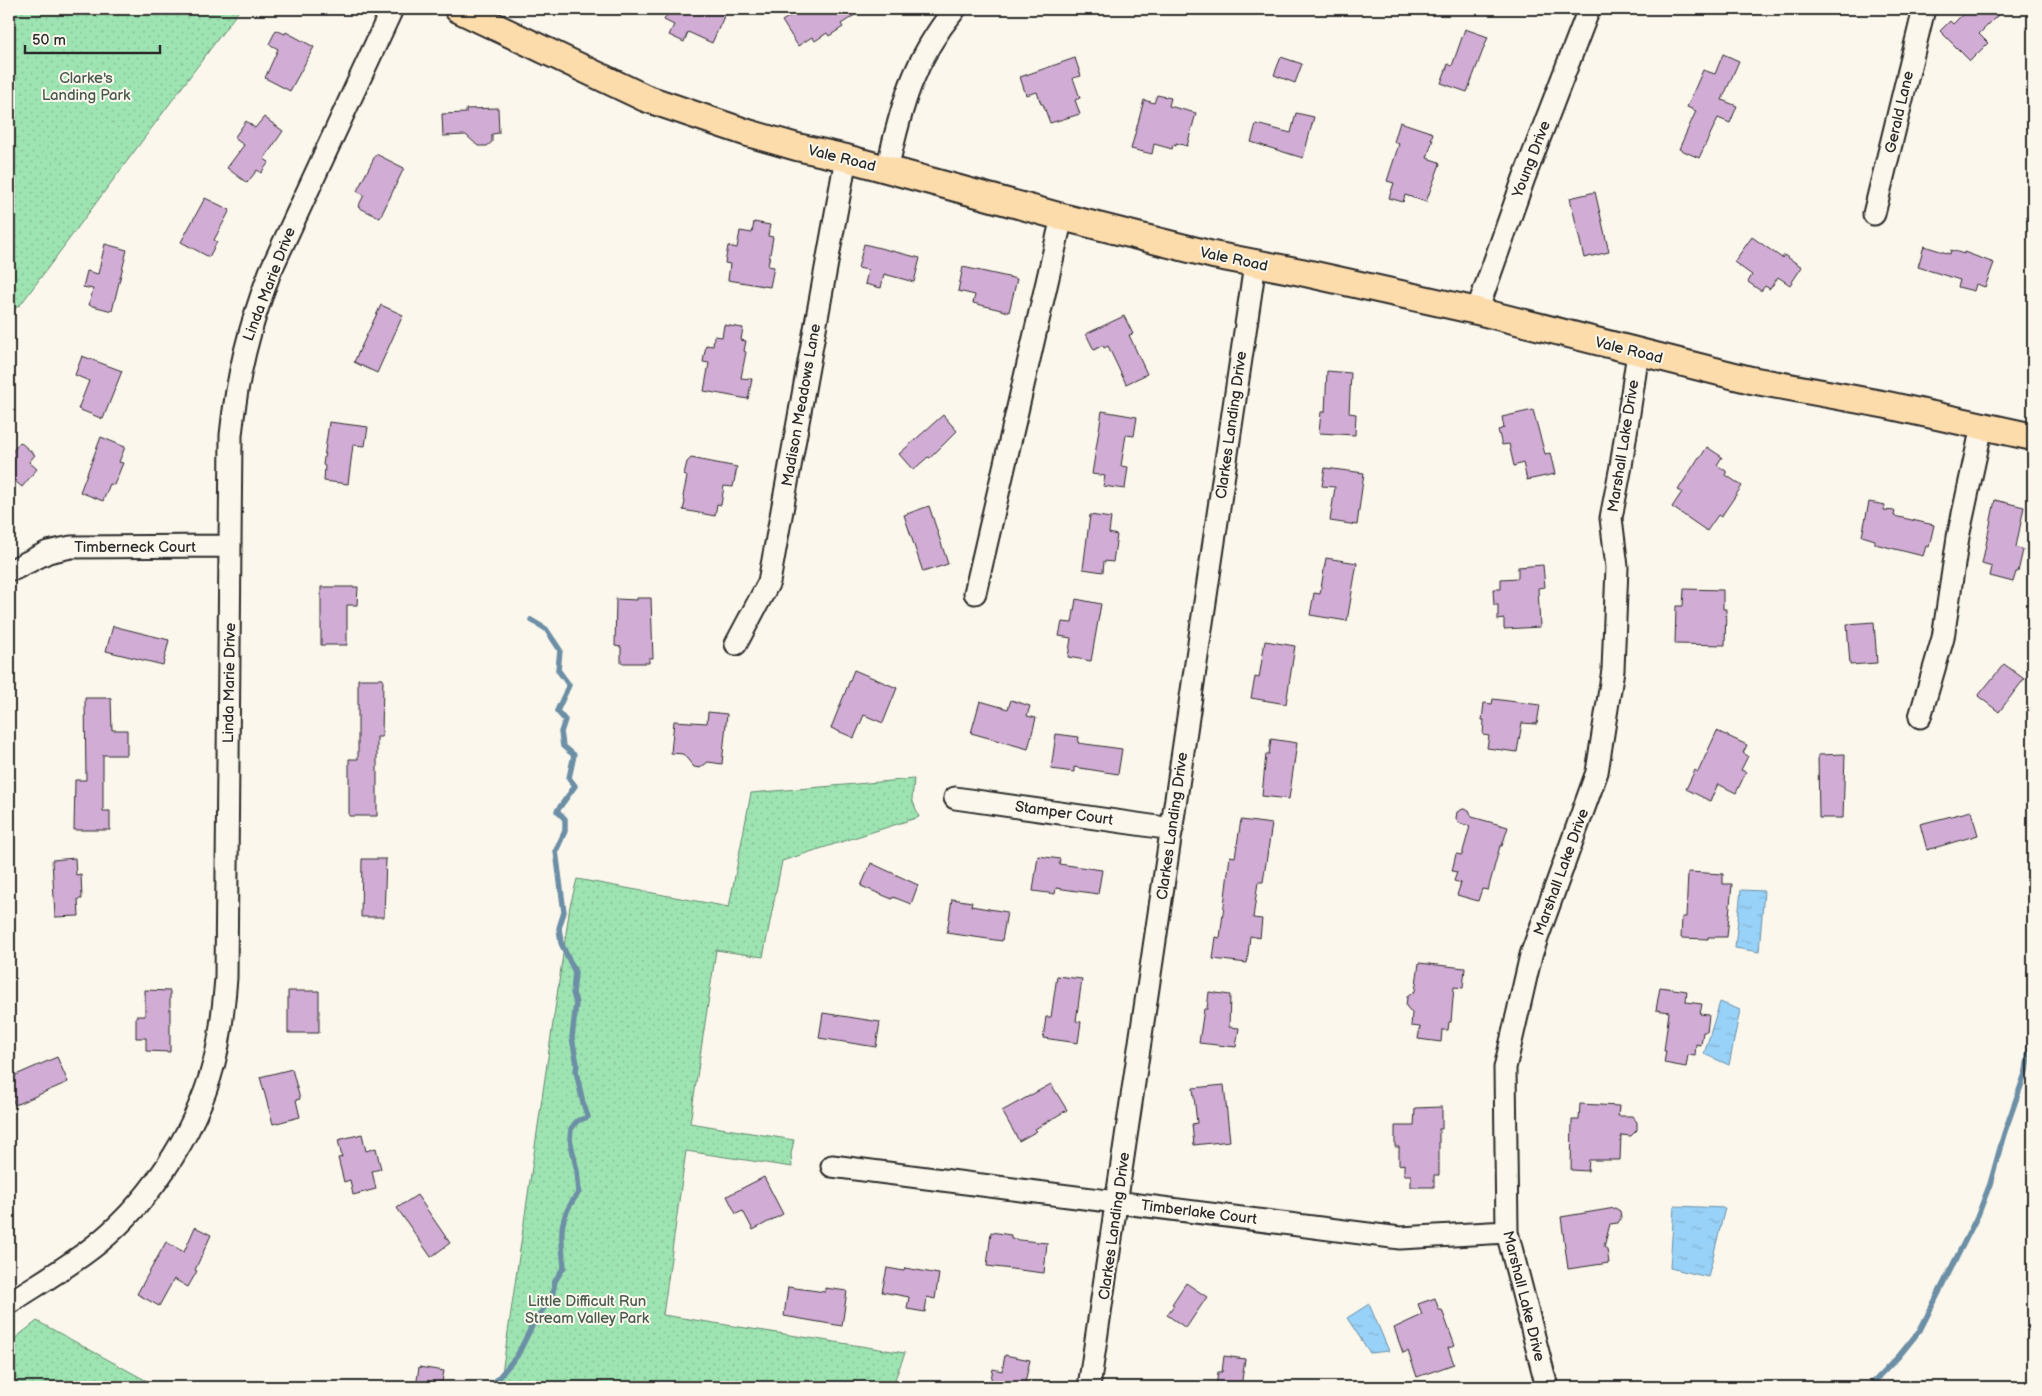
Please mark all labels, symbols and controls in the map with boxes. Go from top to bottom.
scale bar [25,22,160,54]
text: 50 m [32,31,66,50]
park label: Clarke's Landing Park [42,69,131,105]
street label: Gerald Lane [1881,69,1918,155]
street label: Young Drive [1508,118,1555,201]
street label: Vale Road [806,141,878,176]
street label: Linda Marie Drive [239,225,300,344]
street label: Vale Road [1198,243,1270,276]
street label: Madison Meadows Lane [778,322,825,488]
street label: Vale Road [1593,333,1665,368]
street label: Clarkes Landing Drive [1212,350,1251,500]
street label: Marshall Lake Drive [1604,378,1643,514]
street label: Timberneck Court [74,538,196,557]
street label: Linda Marie Drive [219,623,240,743]
street label: Clarkes Landing Drive [1153,751,1192,901]
street label: Stamper Court [1014,797,1115,830]
street label: Marshall Lake Drive [1530,806,1593,938]
street label: Clarkes Landing Drive [1095,1151,1134,1301]
street label: Timberlake Court [1140,1196,1258,1229]
street label: Marshall Lake Drive [1498,1229,1549,1363]
park label: Little Difficult Run Stream Valley Park [525,1292,650,1328]

